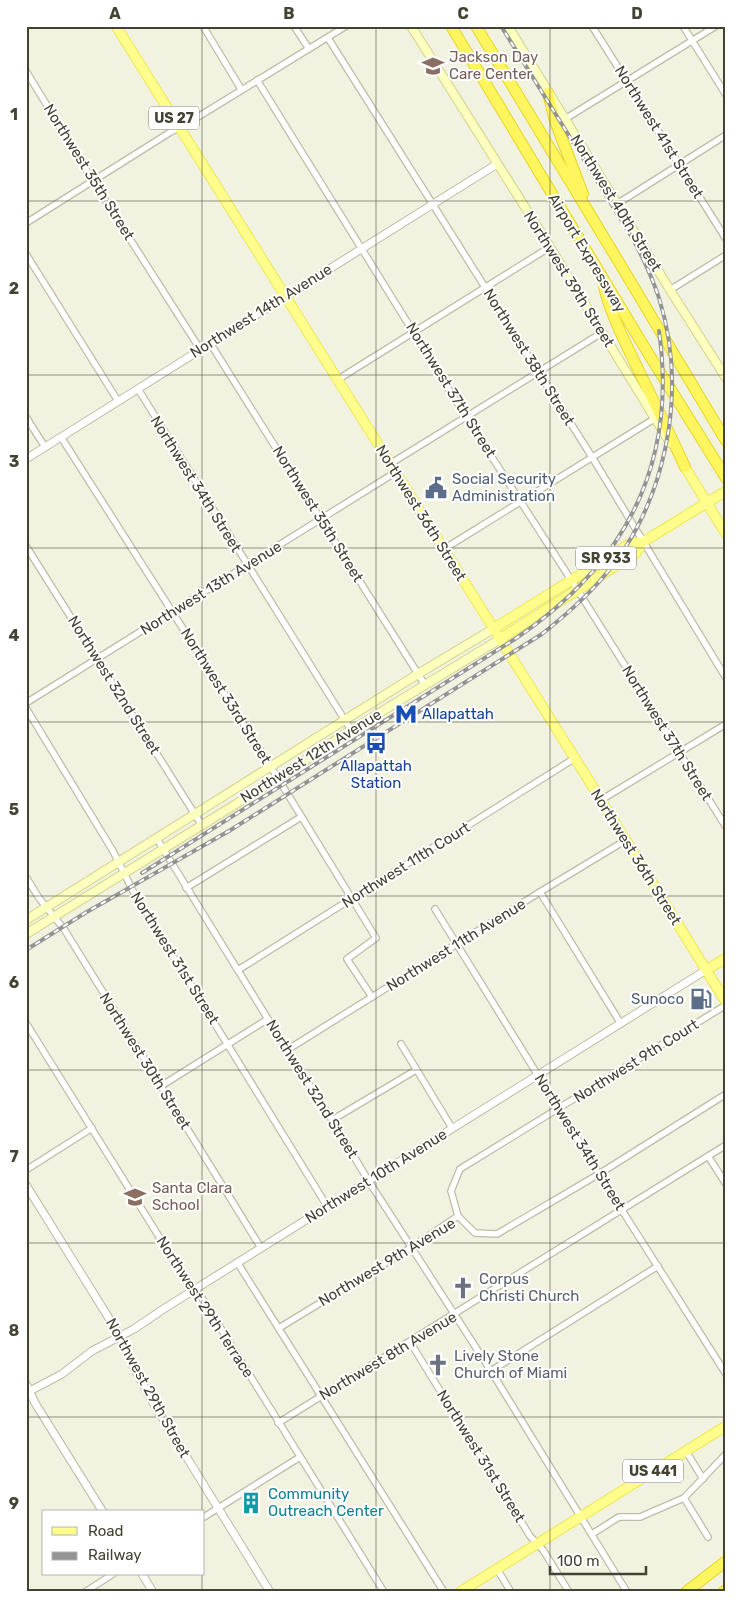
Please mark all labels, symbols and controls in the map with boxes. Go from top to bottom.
text: A [109,4,121,23]
text: B [283,4,295,23]
text: C [457,4,469,23]
text: D [631,4,643,23]
place label: Jackson Day Care Center [449,48,538,83]
school or university icon: Jackson Day Care Center [420,53,446,79]
street label: Northwest 41st Street [611,62,707,202]
street label: Northwest 35th Street [40,101,138,243]
text: 1 [10,105,18,124]
road number: US 27 [149,106,199,130]
street label: Northwest 40th Street [567,131,666,275]
street label: Airport Expressway [544,190,630,316]
street label: Northwest 39th Street [520,208,618,350]
street label: Northwest 14th Avenue [187,260,335,362]
text: 2 [9,279,19,298]
street label: Northwest 38th Street [480,285,578,429]
street label: Northwest 37th Street [402,319,500,461]
street label: Northwest 34th Street [147,412,245,556]
street label: Northwest 36th Street [372,442,470,585]
street label: Northwest 35th Street [269,443,367,585]
text: 3 [9,452,19,471]
place label: Social Security Administration [452,470,556,505]
public building icon: Social Security Administration [423,475,449,501]
street label: Northwest 13th Avenue [137,537,285,639]
road number: SR 933 [576,546,636,570]
street label: Northwest 32nd Street [64,612,164,758]
street label: Northwest 33rd Street [177,625,275,767]
text: 4 [9,626,20,645]
street label: Northwest 37th Street [618,662,716,804]
metro station icon: Allapattah [393,701,419,727]
street label: Northwest 12th Avenue [237,705,385,807]
place label: Allapattah [422,705,494,723]
bus stop icon: Allapattah Station [363,730,389,756]
place label: Allapattah Station [340,757,412,792]
street label: Northwest 36th Street [587,786,685,929]
text: 5 [9,800,19,819]
street label: Northwest 11th Court [339,818,474,912]
street label: Northwest 31st Street [127,888,223,1028]
street label: Northwest 11th Avenue [383,895,529,995]
text: 6 [9,973,19,992]
fuel station icon: Sunoco [688,986,714,1012]
street label: Northwest 30th Street [96,989,194,1133]
place label: Sunoco [631,990,684,1008]
street label: Northwest 9th Court [570,1015,702,1107]
street label: Northwest 32nd Street [262,1016,362,1162]
street label: Northwest 34th Street [531,1070,629,1214]
street label: Northwest 10th Avenue [302,1125,450,1227]
text: 7 [9,1147,19,1166]
place label: Santa Clara School [152,1179,232,1214]
school or university icon: Santa Clara School [122,1184,148,1210]
street label: Northwest 9th Avenue [315,1214,459,1310]
street label: Northwest 29th Terrace [153,1233,257,1381]
place label: Corpus Christi Church [479,1270,579,1305]
church icon: Corpus Christi Church [450,1275,476,1301]
street label: Northwest 8th Avenue [316,1308,460,1404]
street label: Northwest 29th Street [102,1315,194,1461]
text: 8 [9,1321,20,1340]
place label: Lively Stone Church of Miami [454,1347,567,1382]
church icon: Lively Stone Church of Miami [425,1352,451,1378]
street label: Northwest 31st Street [433,1386,529,1526]
road number: US 441 [623,1460,683,1482]
place label: Community Outreach Center [268,1485,384,1520]
building icon: Community Outreach Center [238,1490,264,1516]
text: 9 [9,1494,19,1513]
legend [42,1510,205,1576]
text: Road [88,1522,124,1540]
scale bar [550,1543,646,1575]
text: Railway [88,1546,142,1564]
text: 100 m [557,1552,599,1570]

